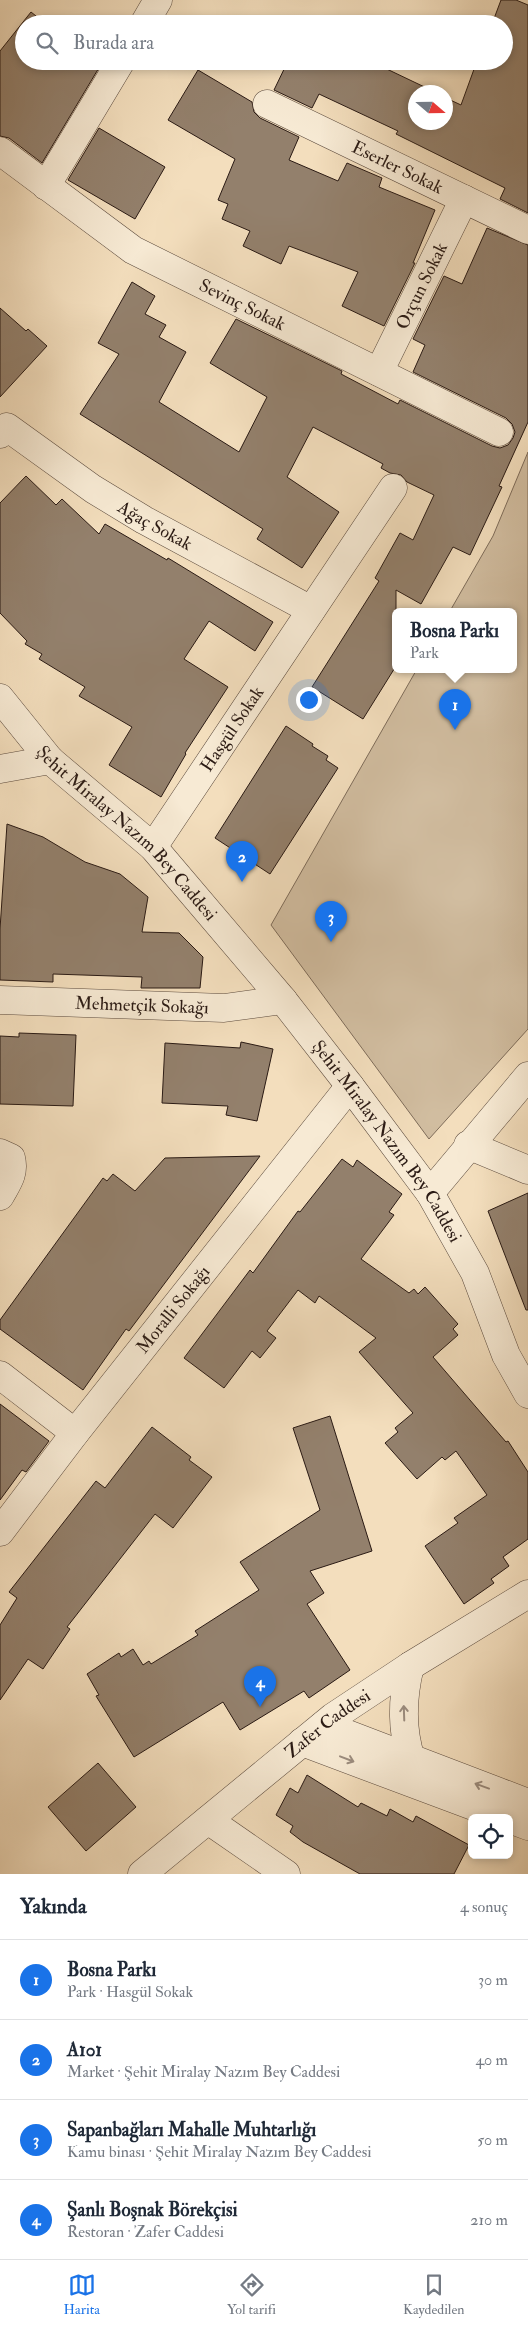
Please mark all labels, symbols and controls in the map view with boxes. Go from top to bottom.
search box [15,15,513,70]
icon: search [33,29,61,57]
text: Burada ara [73,31,154,55]
north arrow [408,85,453,130]
street label: Eserler Sokak [348,135,448,199]
street label: Orçun Sokak [390,238,453,333]
street label: Sevinç Sokak [195,273,290,336]
street label: Ağaç Sokak [113,495,197,556]
popup [392,608,517,673]
text: Bosna Parkı [410,619,499,643]
text: Park [410,643,439,663]
street label: Hasgül Sokak [195,681,269,776]
your location [296,687,322,713]
pin: 1 [439,689,471,730]
street label: Şehit Miralay Nazım Bey Caddesi [31,741,222,926]
pin: 2 [226,841,258,882]
pin: 3 [315,901,347,942]
street label: Mehmetçik Sokağı [75,991,209,1019]
street label: Şehit Miralay Nazım Bey Caddesi [307,1036,467,1247]
street label: Moralli Sokağı [131,1261,215,1358]
pin: 4 [244,1666,276,1707]
street label: Zafer Caddesi [280,1684,375,1763]
one-way arrow [399,1705,408,1721]
one-way arrow [339,1755,355,1764]
one-way arrow [475,1781,491,1790]
map controls [468,1814,513,1859]
button: locate [468,1814,513,1859]
text: Yakında [20,1893,87,1920]
text: 4 sonuç [460,1897,508,1917]
text: Bosna Parkı [67,1958,156,1982]
text: 1 [33,1970,39,1990]
text: 30 m [478,1970,508,1990]
text: Park · Hasgül Sokak [67,1982,193,2002]
text: A101 [67,2038,102,2062]
text: 2 [32,2050,40,2070]
text: 40 m [475,2050,508,2070]
text: Market · Şehit Miralay Nazım Bey Caddesi [67,2062,340,2082]
text: Sapanbağları Mahalle Muhtarlığı [67,2118,316,2142]
text: 3 [33,2130,39,2150]
text: 50 m [477,2130,508,2150]
text: Kamu binası · Şehit Miralay Nazım Bey Caddesi [67,2142,372,2162]
text: Şanlı Boşnak Börekçisi [67,2198,238,2222]
text: 4 [32,2210,40,2230]
text: 210 m [470,2210,508,2230]
text: Restoran · Zafer Caddesi [67,2222,224,2242]
tab: Harita [64,2271,100,2318]
tab: Yol tarifi [227,2271,276,2318]
tab: Kaydedilen [403,2271,464,2318]

